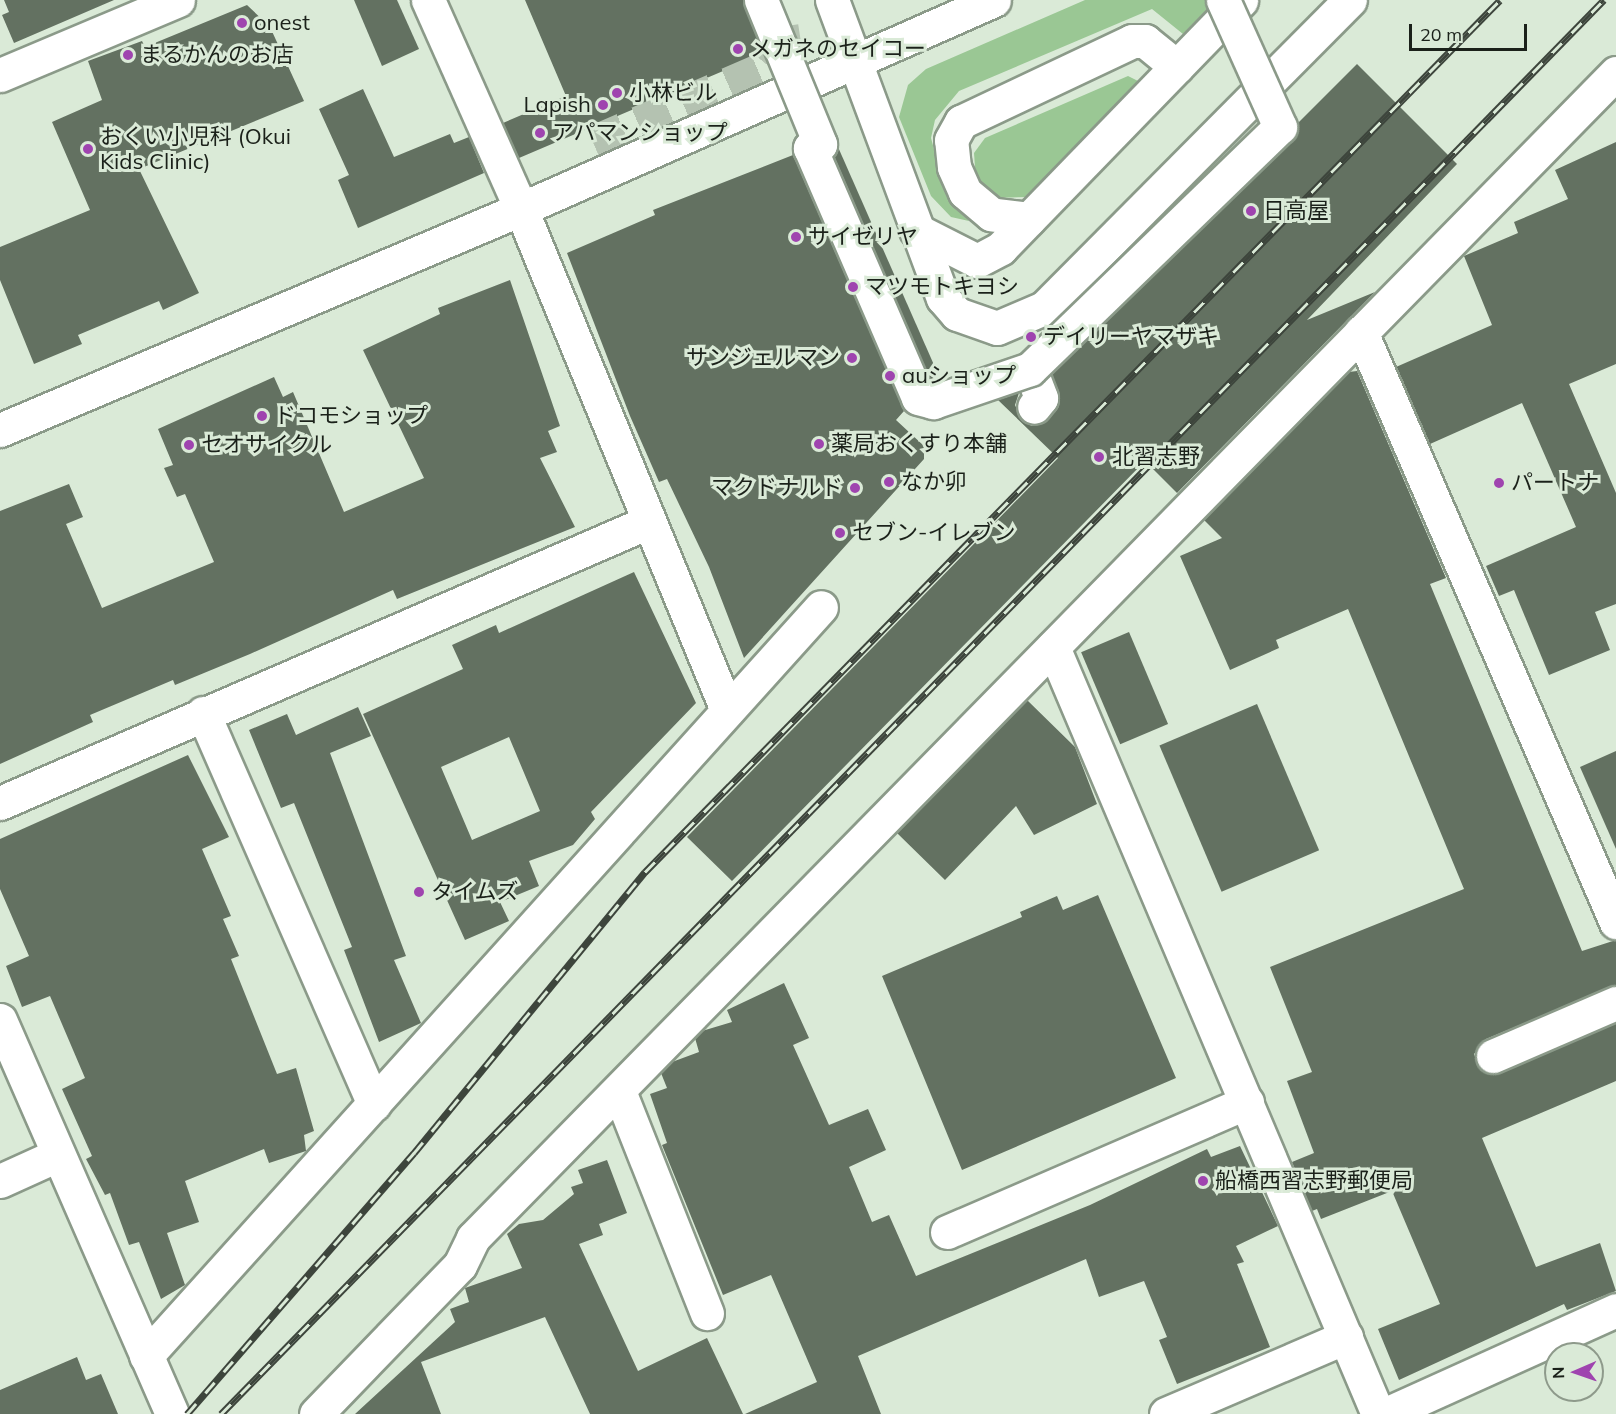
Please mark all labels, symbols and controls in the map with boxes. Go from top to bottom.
place label: onest [254,10,310,36]
scale bar [1412,12,1530,50]
marker: onest [235,16,249,30]
text: 20 m [1420,23,1462,46]
place label: メガネのセイコー [750,36,926,62]
place label: まるかんのお店 [140,42,294,68]
marker: メガネのセイコー [731,42,745,56]
marker: まるかんのお店 [121,48,135,62]
place label: 小林ビル [629,80,717,106]
marker: 小林ビル [610,86,624,100]
place label: Lapish [524,92,591,118]
marker: Lapish [596,98,610,112]
place label: アパマンショップ [552,120,728,146]
place label: おくい小児科 (Okui Kids Clinic) [100,123,291,174]
marker: アパマンショップ [533,126,547,140]
marker: おくい小児科 (Okui Kids Clinic) [81,142,95,156]
place label: 日高屋 [1263,198,1329,224]
marker: 日高屋 [1244,204,1258,218]
place label: サイゼリヤ [808,224,918,250]
marker: サイゼリヤ [789,230,803,244]
place label: マツモトキヨシ [865,274,1019,300]
marker: マツモトキヨシ [846,280,860,294]
place label: デイリーヤマザキ [1043,324,1219,350]
marker: デイリーヤマザキ [1024,330,1038,344]
place label: サンジェルマン [686,345,840,371]
marker: サンジェルマン [845,351,859,365]
place label: auショップ [902,363,1016,389]
marker: auショップ [883,369,897,383]
place label: ドコモショップ [274,403,428,429]
marker: ドコモショップ [255,409,269,423]
place label: 薬局おくすり本舗 [831,431,1007,457]
place label: セオサイクル [201,432,333,458]
marker: 薬局おくすり本舗 [812,437,826,451]
marker: セオサイクル [182,438,196,452]
place label: 北習志野 [1112,444,1200,470]
marker: 北習志野 [1090,448,1108,466]
place label: なか卯 [901,469,967,495]
place label: パートナ [1511,470,1599,496]
place label: マクドナルド [711,475,843,501]
marker: なか卯 [882,475,896,489]
marker: パートナ [1492,476,1506,490]
marker: マクドナルド [848,481,862,495]
place label: セブン-イレブン [852,520,1015,546]
marker: セブン-イレブン [833,526,847,540]
place label: タイムズ [431,879,519,905]
marker: タイムズ [412,885,426,899]
place label: 船橋西習志野郵便局 [1215,1168,1413,1194]
marker: 船橋西習志野郵便局 [1196,1174,1210,1188]
north arrow [1544,1342,1604,1402]
text: N [1548,1366,1568,1379]

